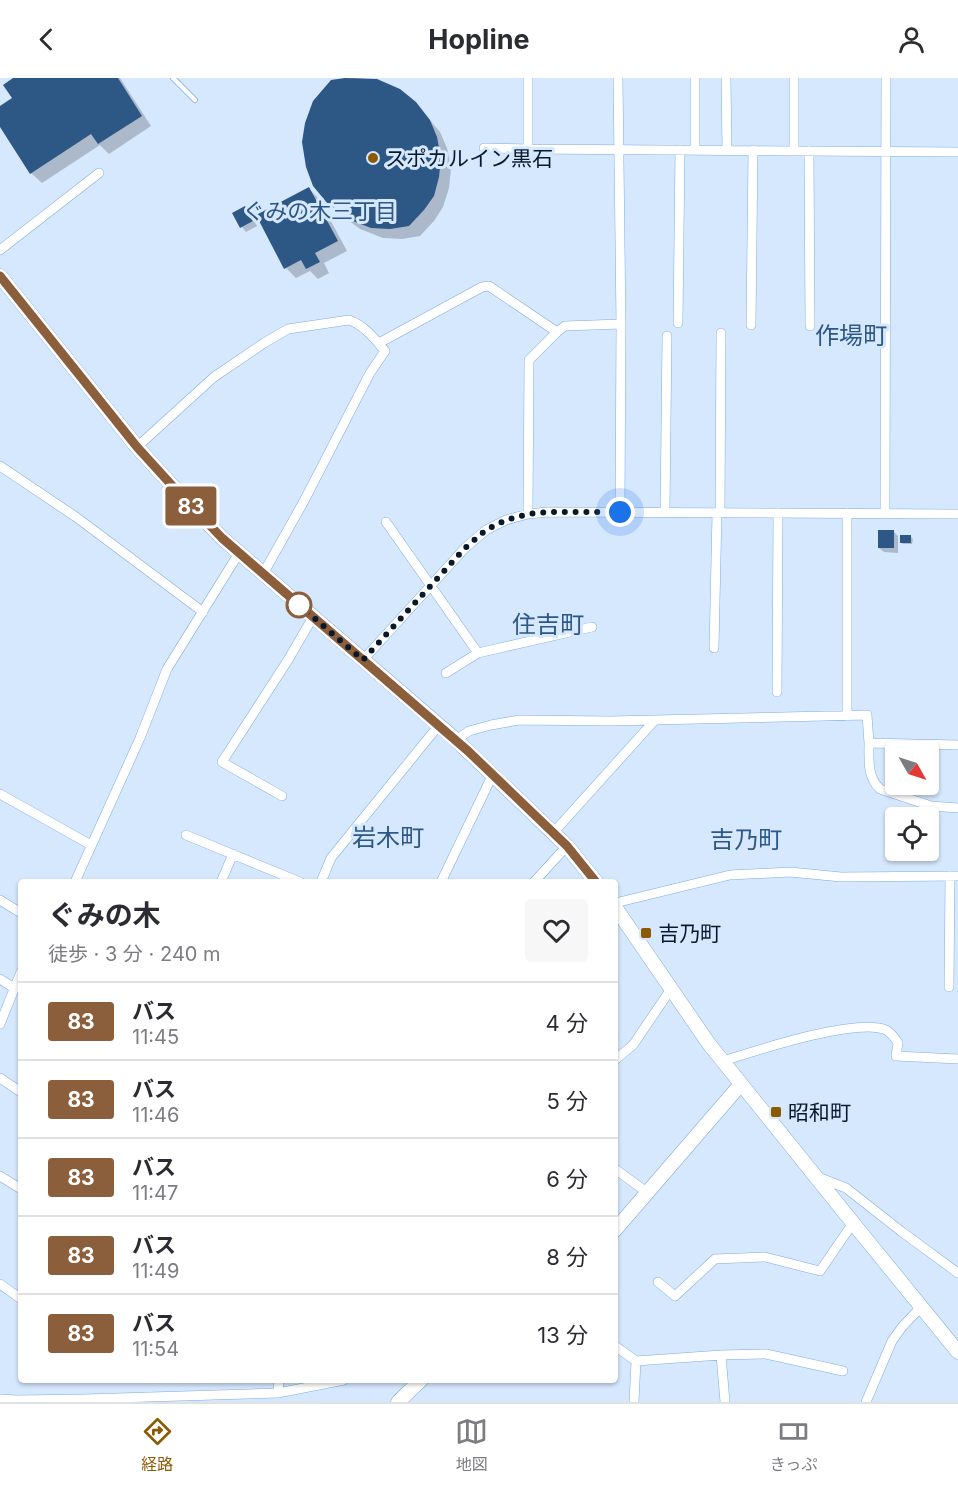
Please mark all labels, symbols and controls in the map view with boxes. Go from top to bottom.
icon: back [30,23,63,56]
text: Hopline [428,23,530,56]
icon: person [895,23,928,56]
place label: スポカルイン黒石 [385,146,553,171]
marker: スポカルイン黒石 [366,151,380,165]
district label: ぐみの木三丁目 [243,198,397,224]
district label: 作場町 [815,321,887,350]
line badge: 83 [164,486,218,526]
text: 83 [177,494,205,519]
your location [605,497,635,527]
unlabelled marker [286,592,312,618]
district label: 住吉町 [512,610,584,639]
north arrow [885,741,939,795]
map controls [885,741,939,861]
button: locate [885,807,939,861]
district label: 岩木町 [352,823,424,852]
district label: 吉乃町 [710,825,782,854]
text: ぐみの木 [48,898,161,932]
button: heart [525,899,588,962]
place label: 吉乃町 [658,921,721,946]
marker: 吉乃町 [639,926,653,940]
text: 徒歩 · 3 分 · 240 m [48,942,221,966]
text: バス [132,998,176,1024]
text: 83 [67,1009,95,1034]
text: 4 分 [546,1010,588,1036]
text: 11:45 [132,1025,179,1049]
text: バス [132,1076,176,1102]
text: 83 [67,1087,95,1112]
text: 5 分 [546,1088,588,1114]
place label: 昭和町 [788,1100,851,1125]
text: 11:46 [132,1103,179,1127]
marker: 昭和町 [769,1105,783,1119]
text: バス [132,1154,176,1180]
text: 83 [67,1165,95,1190]
text: 6 分 [546,1166,588,1192]
text: 11:47 [132,1181,178,1205]
text: バス [132,1232,176,1258]
text: 83 [67,1243,95,1268]
text: 8 分 [546,1244,588,1270]
text: 11:49 [132,1259,179,1283]
text: バス [132,1310,176,1336]
text: 83 [67,1321,95,1346]
text: 13 分 [537,1322,588,1348]
text: 11:54 [132,1337,179,1361]
tab: 経路 [141,1415,174,1475]
tab: 地図 [455,1415,488,1475]
tab: きっぷ [770,1415,817,1475]

